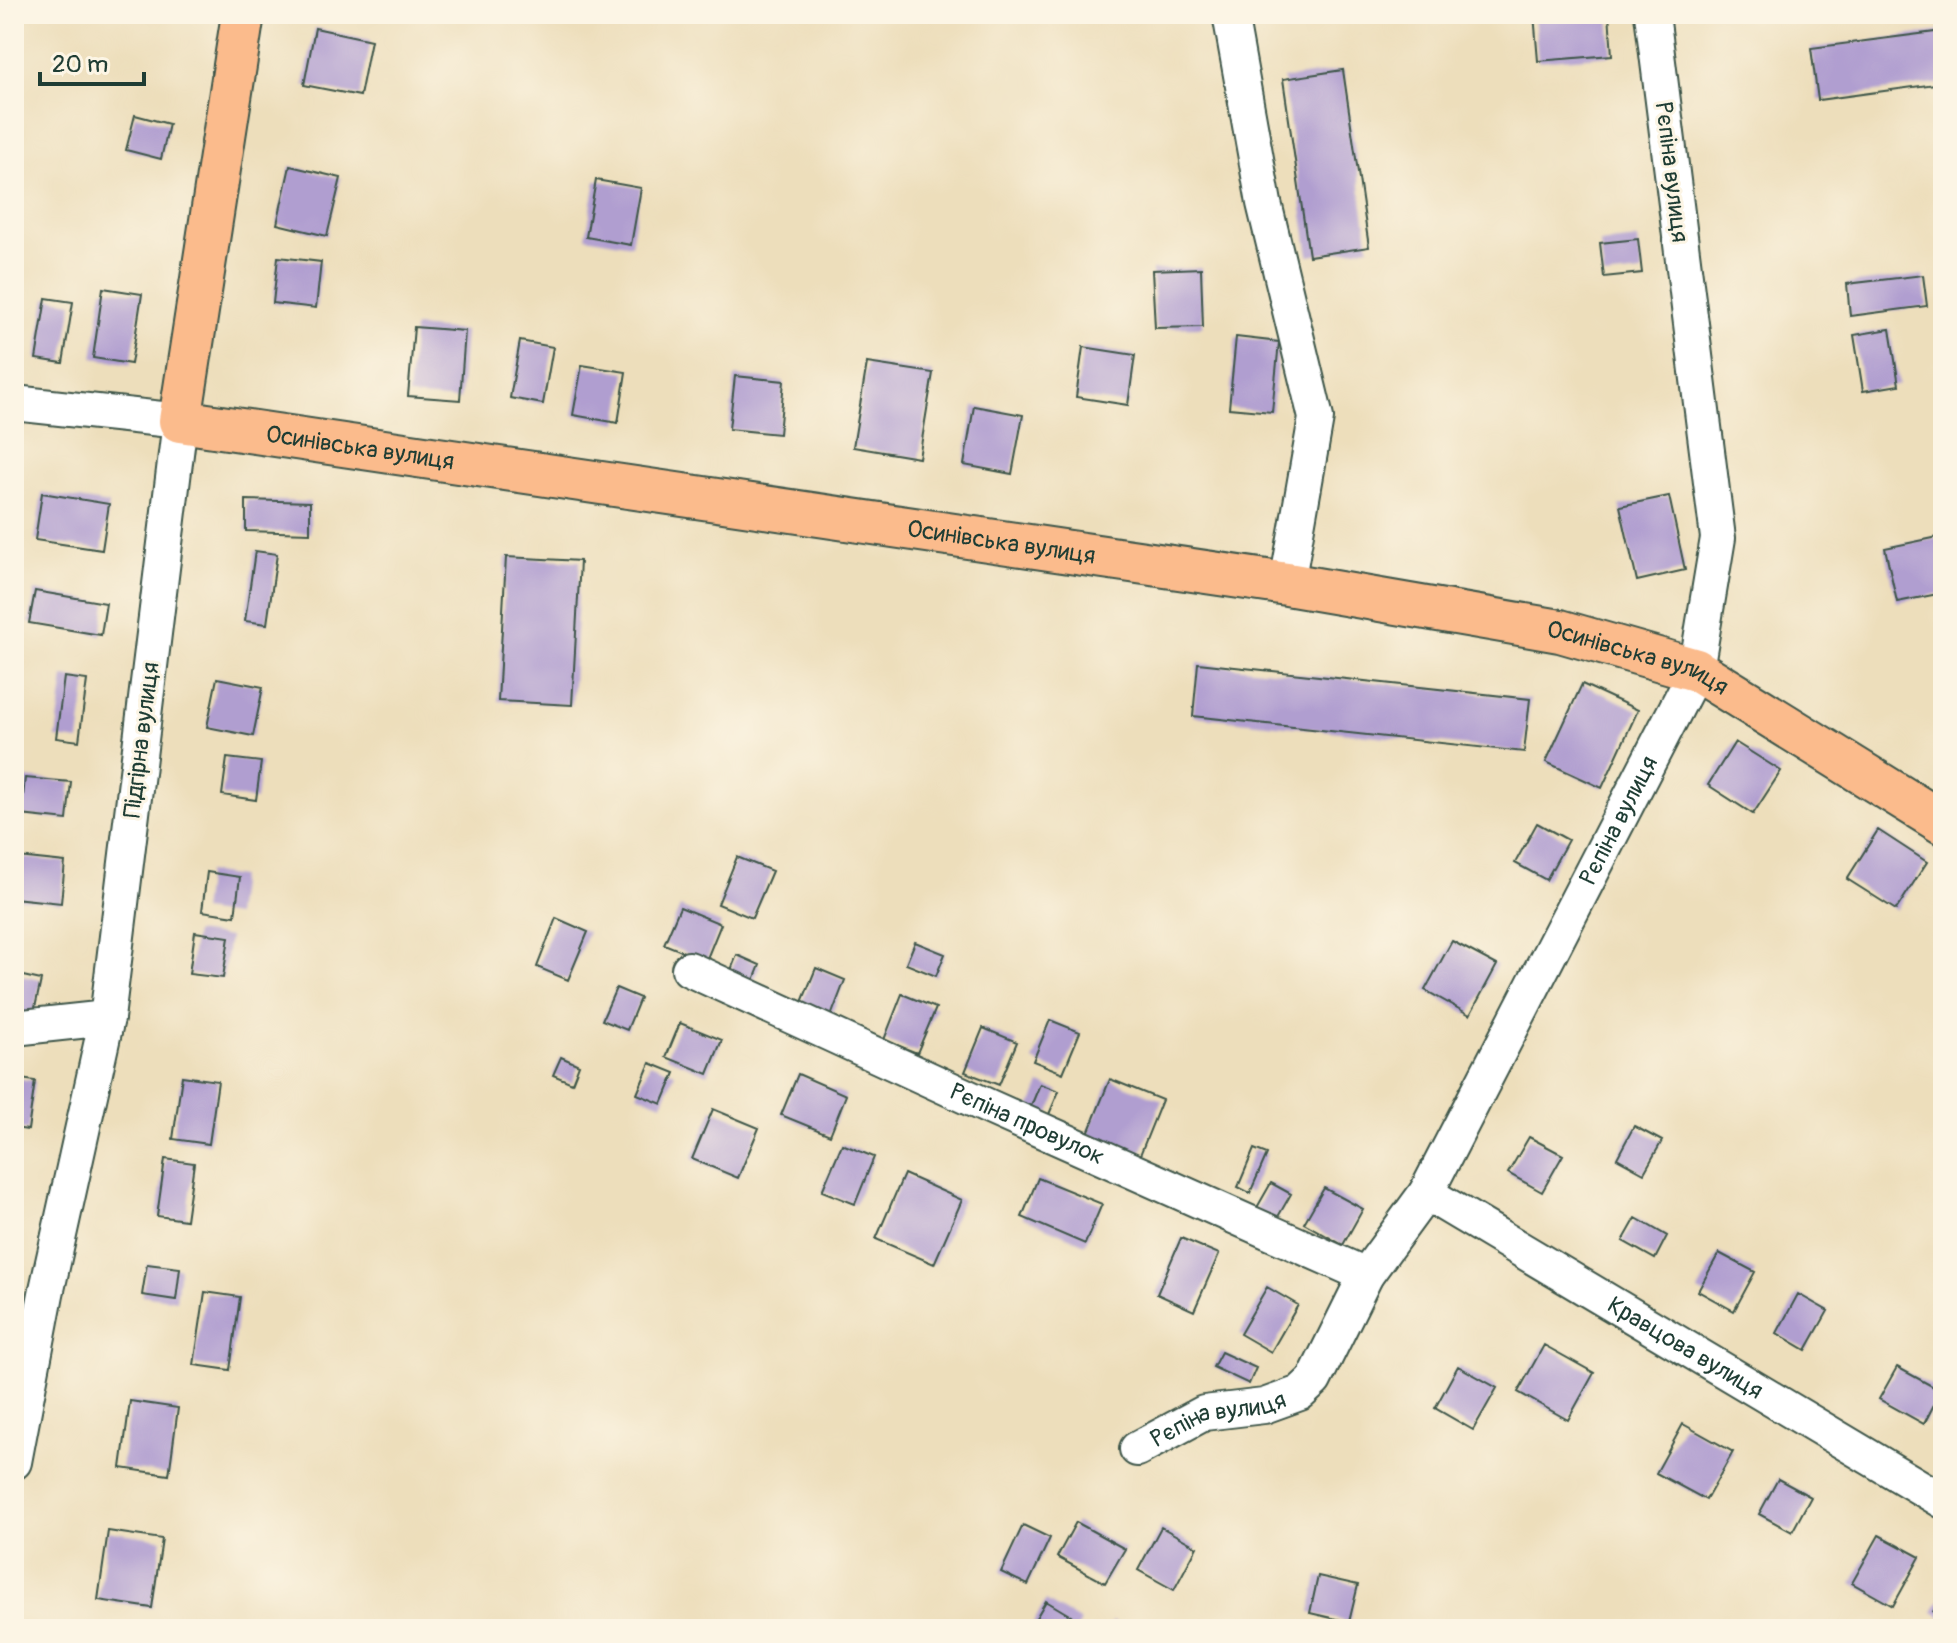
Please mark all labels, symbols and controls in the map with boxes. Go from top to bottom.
scale bar [40,36,144,86]
text: 20 m [52,50,108,79]
street label: Рєпіна вулиця [1648,100,1695,244]
street label: Осинівська вулиця [264,420,456,476]
street label: Осинівська вулиця [905,514,1097,571]
street label: Осинівська вулиця [1545,615,1734,702]
street label: Підгірна вулиця [118,660,165,820]
street label: Рєпіна вулиця [1574,751,1664,890]
street label: Рєпіна провулок [945,1077,1109,1171]
street label: Кравцова вулиця [1602,1290,1768,1405]
street label: Рєпіна вулиця [1146,1385,1290,1454]

